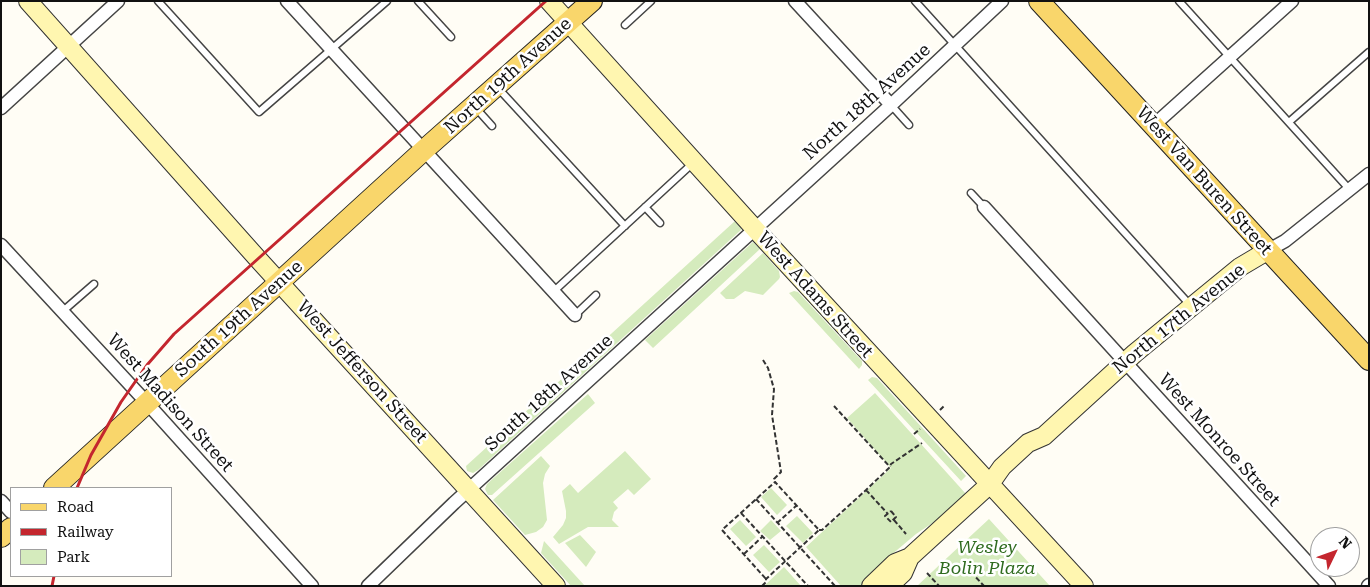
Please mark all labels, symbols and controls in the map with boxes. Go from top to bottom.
street label: North 19th Avenue [440,13,576,139]
street label: North 18th Avenue [799,39,935,165]
street label: West Van Buren Street [1132,102,1276,260]
street label: West Adams Street [753,227,877,363]
street label: South 19th Avenue [171,256,307,382]
street label: North 17th Avenue [1109,259,1249,379]
street label: West Jefferson Street [292,296,432,448]
street label: West Madison Street [102,329,238,477]
street label: South 18th Avenue [481,330,617,456]
street label: West Monroe Street [1154,369,1284,511]
legend [10,487,172,577]
text: Road [57,498,94,516]
text: Railway [57,523,114,541]
north arrow [1310,527,1360,577]
text: N [1336,533,1355,552]
park label: Wesley Bolin Plaza [939,537,1035,580]
text: Park [57,548,90,566]

